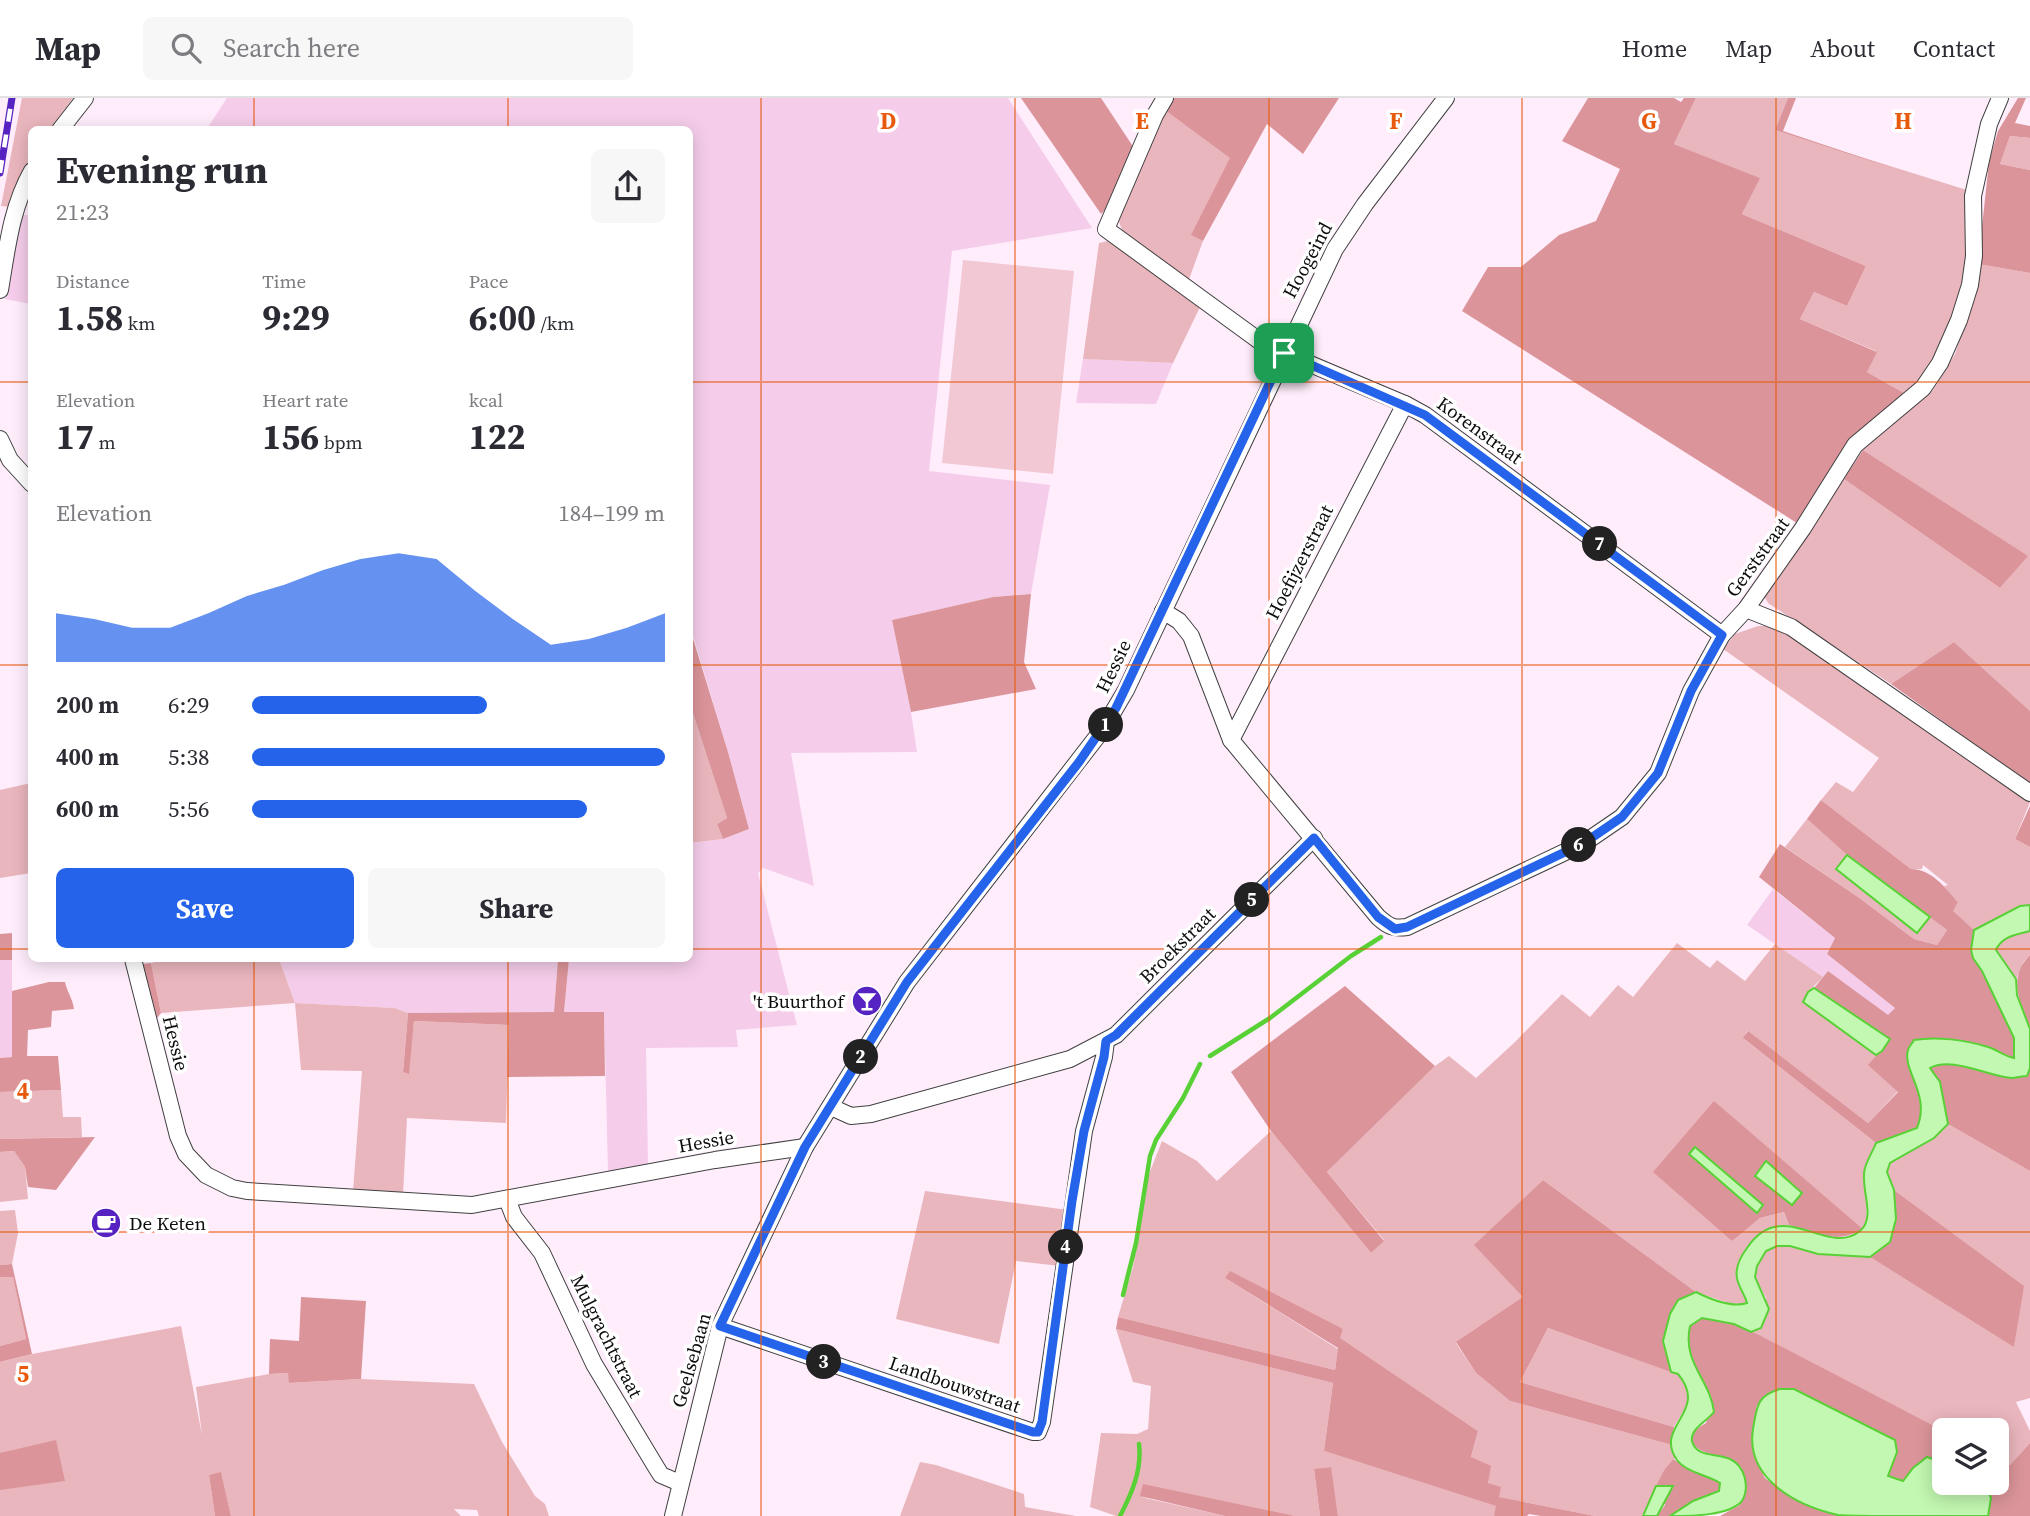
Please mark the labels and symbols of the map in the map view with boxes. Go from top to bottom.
text: D [880,105,896,137]
text: E [1135,105,1149,137]
text: F [1389,105,1403,137]
text: G [1641,105,1657,137]
text: H [1894,105,1912,137]
street label: Hoogeind [1276,217,1338,303]
pin [1254,323,1314,383]
street label: Korenstraat [1432,390,1529,470]
street label: Hoefijzerstraat [1259,500,1339,624]
street label: Gerststraat [1719,511,1795,602]
pin: 7 [1582,526,1618,562]
street label: Hessie [1089,635,1137,697]
pin: 1 [1088,708,1124,742]
pin: 6 [1562,828,1596,862]
pin: 5 [1234,882,1270,918]
street label: Broekstraat [1133,901,1221,989]
bar icon: 't Buurthof [850,984,884,1018]
place label: 't Buurthof [753,988,846,1014]
street label: Hessie [157,1013,195,1073]
pin: 2 [844,1040,878,1074]
text: 4 [17,1075,29,1107]
street label: Hessie [676,1123,736,1159]
cafe icon: De Keten [89,1206,123,1240]
place label: De Keten [129,1210,206,1236]
pin: 4 [1048,1230,1084,1264]
street label: Mulgrachtstraat [565,1270,650,1403]
street label: Geelsebaan [665,1310,717,1410]
pin: 3 [806,1344,842,1380]
street label: Landbouwstraat [886,1349,1025,1419]
text: 5 [17,1358,29,1390]

